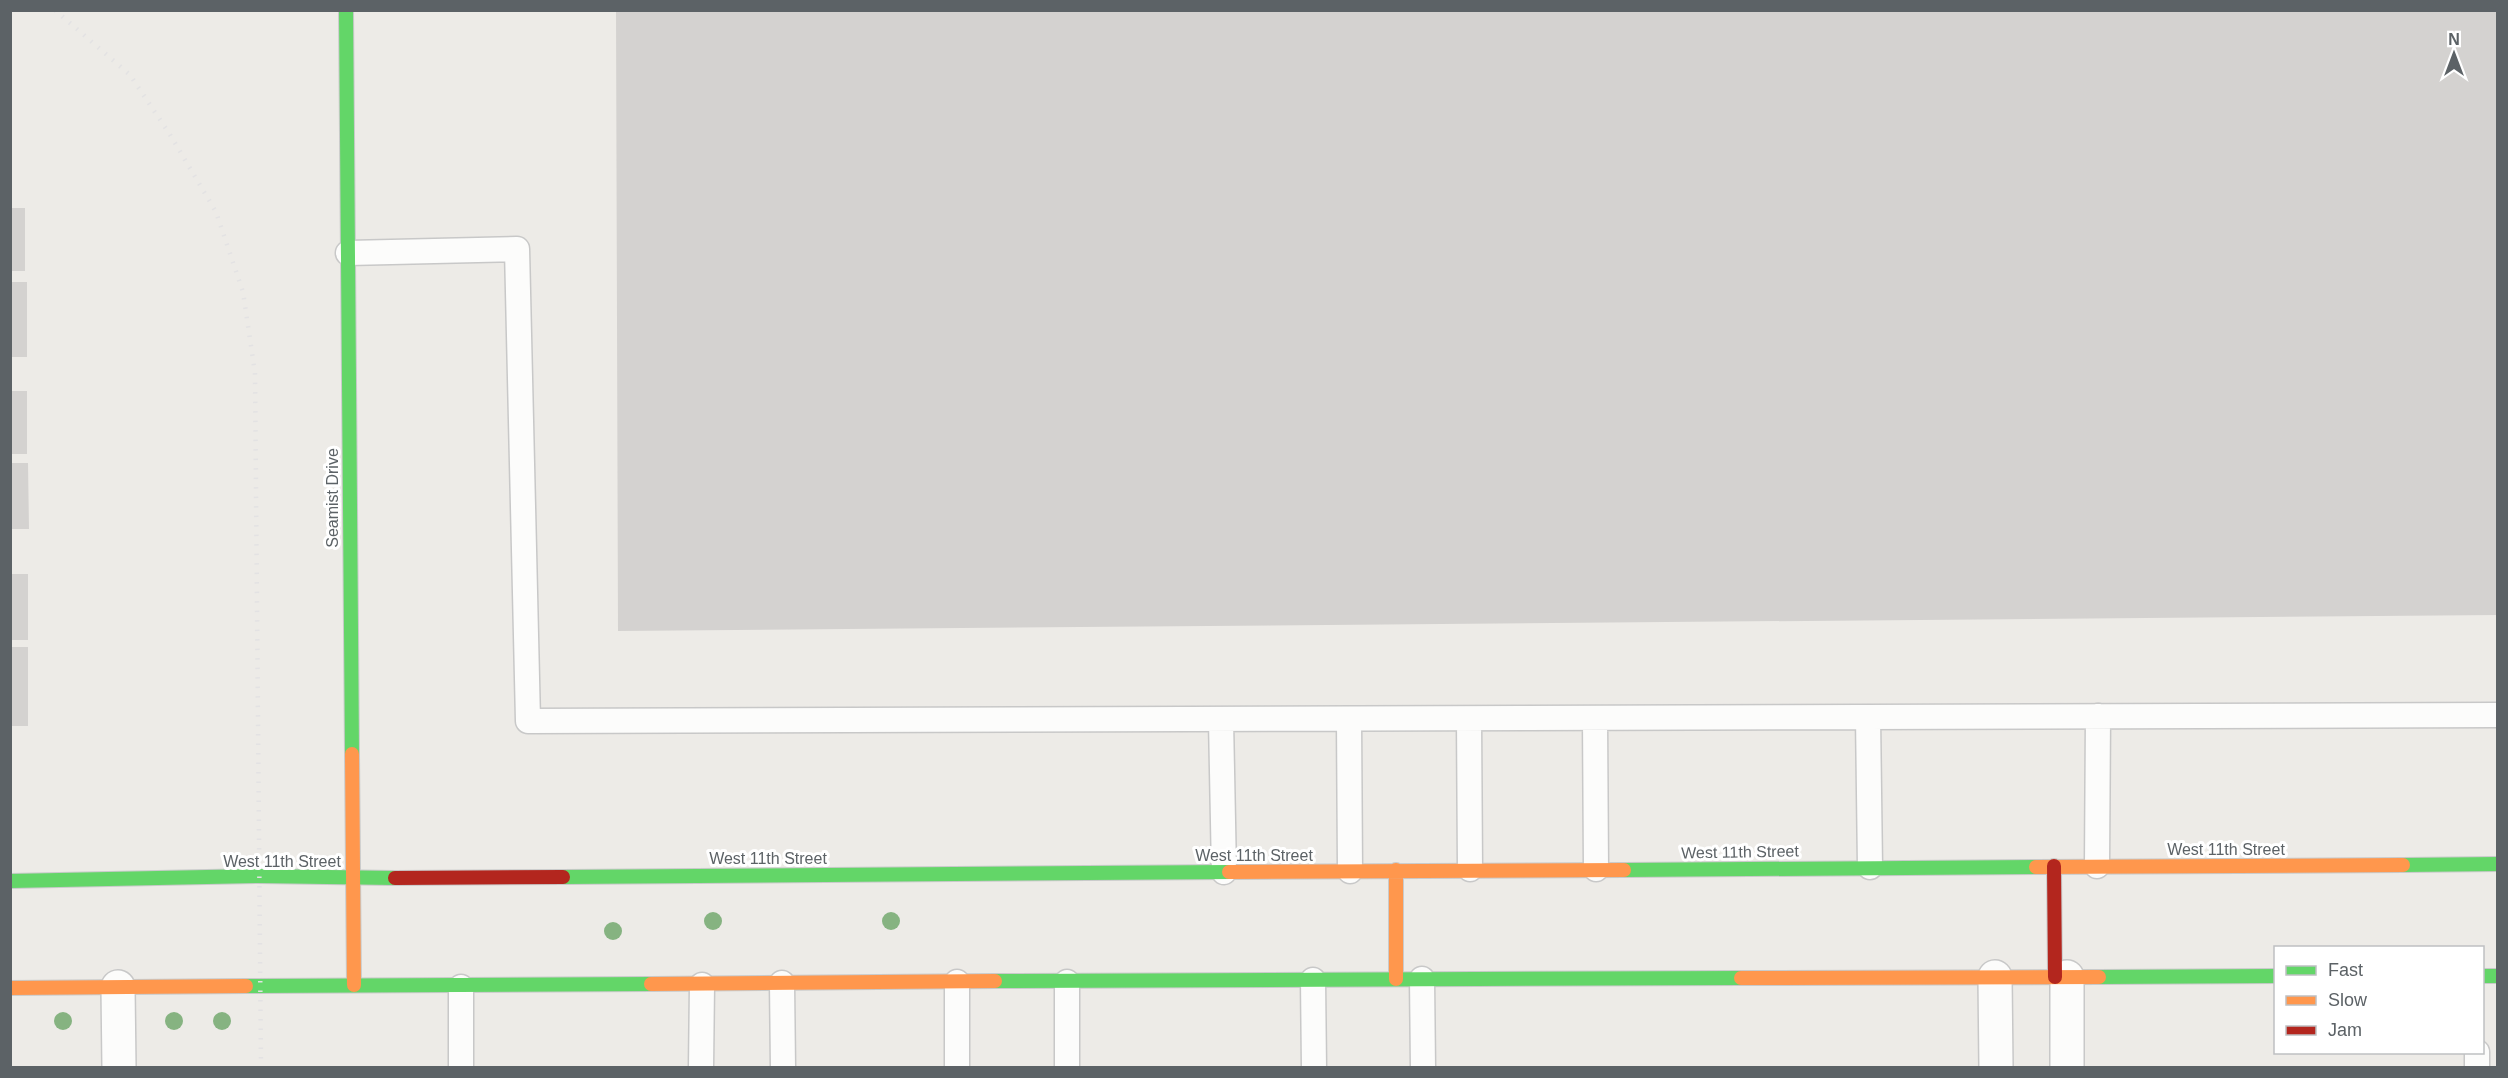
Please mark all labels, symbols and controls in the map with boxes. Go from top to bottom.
north arrow [2424,24,2484,84]
text: N [2448,31,2460,48]
street label: Seamist Drive [324,448,341,548]
street label: West 11th Street [2167,841,2285,858]
street label: West 11th Street [1681,842,1800,862]
street label: West 11th Street [1195,847,1313,864]
street label: West 11th Street [709,850,827,867]
street label: West 11th Street [223,853,341,870]
legend [2274,946,2484,1054]
text: Fast [2328,960,2363,980]
text: Slow [2328,990,2368,1010]
text: Jam [2328,1020,2362,1040]

